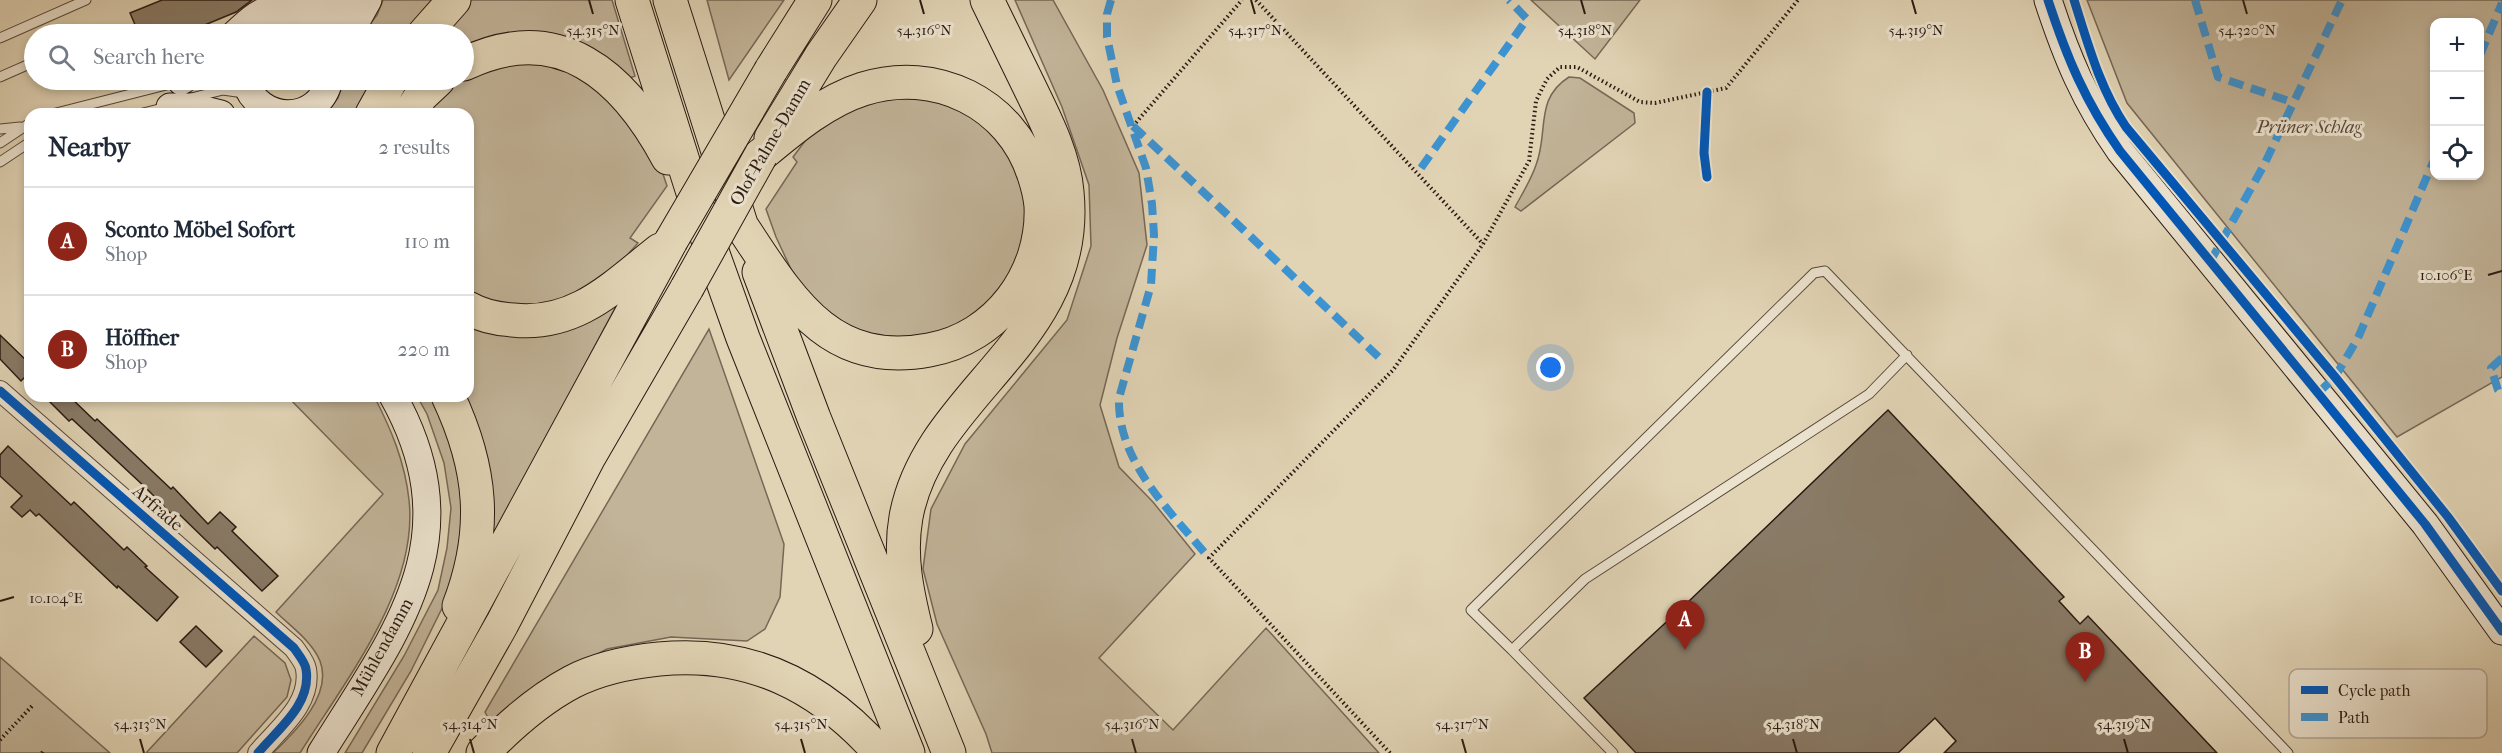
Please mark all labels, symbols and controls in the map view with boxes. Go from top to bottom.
map controls [2430,18,2484,180]
button: + [2430,18,2484,72]
text: 54.315°N [566,21,620,39]
text: 54.316°N [896,21,952,39]
text: 54.317°N [1228,21,1283,39]
text: 54.318°N [1558,21,1613,39]
text: 54.319°N [1889,21,1944,39]
text: 54.320°N [2218,21,2276,39]
search box [24,24,474,90]
icon: search [45,41,78,74]
text: Search here [93,44,205,70]
button: − [2430,72,2484,126]
street label: Olof-Palme-Damm [726,75,815,209]
park label: Prüner Schlag [2256,117,2362,138]
button: locate [2430,126,2484,180]
text: Nearby [48,132,130,163]
text: 2 results [379,136,450,159]
text: Sconto Möbel Sofort [105,217,295,243]
text: A [61,230,74,253]
text: 110 m [404,230,450,253]
text: Shop [105,243,147,266]
text: 10.106°E [2420,266,2472,284]
text: Höffner [105,325,179,351]
text: B [61,338,74,361]
text: 220 m [397,338,450,361]
text: Shop [105,351,147,374]
your location [1536,353,1565,382]
street label: Arfrade [127,480,187,536]
text: 10.104°E [29,589,83,607]
street label: Mühlendamm [347,595,418,700]
pin: A [1666,600,1704,650]
pin: B [2066,632,2104,682]
legend [2289,669,2487,738]
text: Cycle path [2338,681,2410,700]
text: Path [2338,708,2370,727]
text: 54.313°N [113,715,167,733]
text: 54.314°N [442,715,499,733]
text: 54.315°N [774,715,828,733]
text: 54.316°N [1104,715,1160,733]
text: 54.317°N [1435,715,1490,733]
text: 54.318°N [1766,715,1821,733]
text: 54.319°N [2097,715,2152,733]

